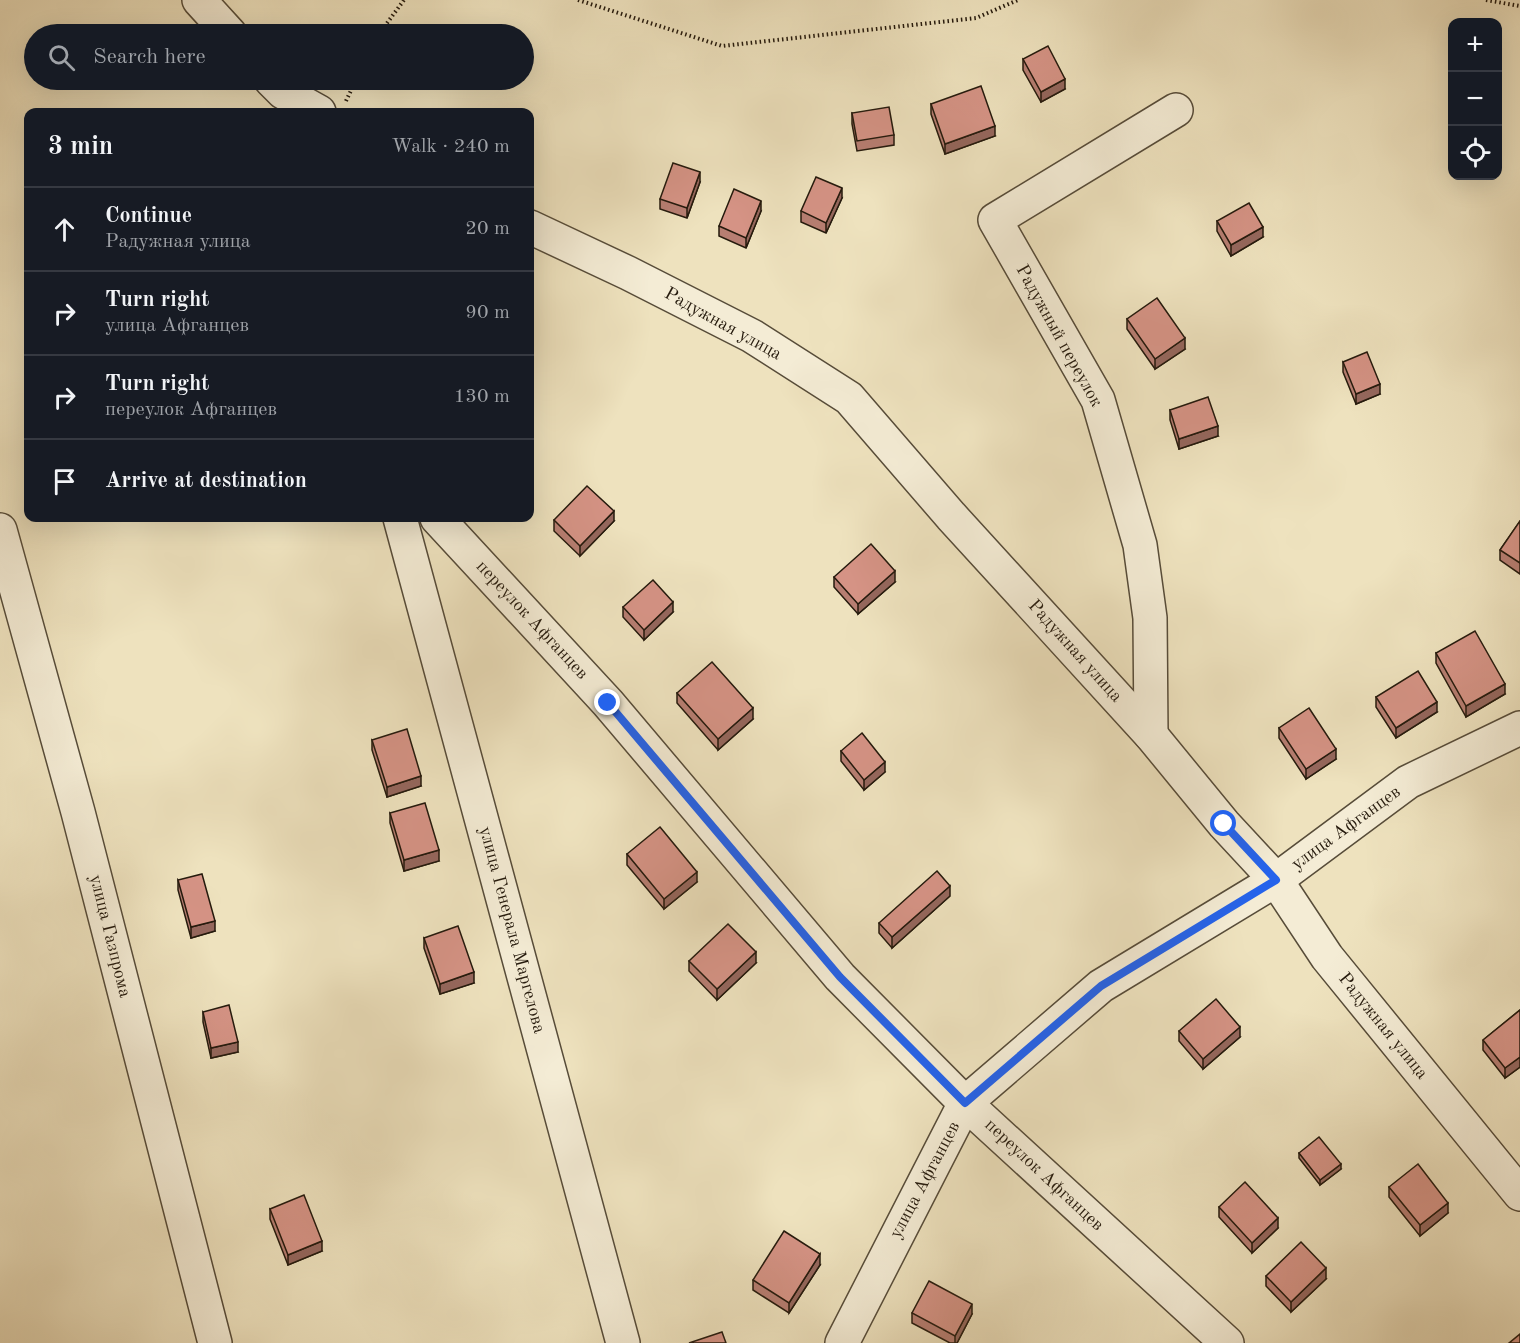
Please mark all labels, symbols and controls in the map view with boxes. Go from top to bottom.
map controls [1448,18,1502,180]
button: + [1448,18,1502,72]
search box [24,24,534,90]
icon: search [45,41,78,74]
text: Search here [93,46,206,68]
button: − [1448,72,1502,126]
button: locate [1448,126,1502,180]
text: 3 min [48,134,113,160]
text: Walk · 240 m [391,137,510,157]
text: Continue [105,205,192,227]
icon: ahead [48,213,81,246]
text: 20 m [465,219,510,239]
text: Радужная улица [105,232,251,252]
street label: Радужный переулок [1012,262,1106,410]
street label: Радужная улица [661,284,785,364]
text: Turn right [105,289,209,311]
icon: right [48,297,81,330]
text: 90 m [465,303,510,323]
text: улица Афганцев [105,316,249,336]
text: Turn right [105,373,209,395]
icon: right [48,381,81,414]
text: 130 m [454,387,510,407]
text: переулок Афганцев [105,400,277,420]
icon: arrive [48,465,81,498]
text: Arrive at destination [105,470,307,492]
street label: переулок Афганцев [472,557,591,683]
street label: Радужная улица [1024,596,1126,706]
route end [594,689,620,715]
street label: улица Афганцев [1288,783,1404,874]
route start [1210,810,1236,836]
street label: улица Генерала Маргелова [476,825,548,1035]
street label: улица Газпрома [86,873,134,999]
street label: Радужная улица [1335,969,1431,1083]
street label: переулок Афганцев [981,1116,1107,1235]
street label: улица Афганцев [887,1119,964,1242]

